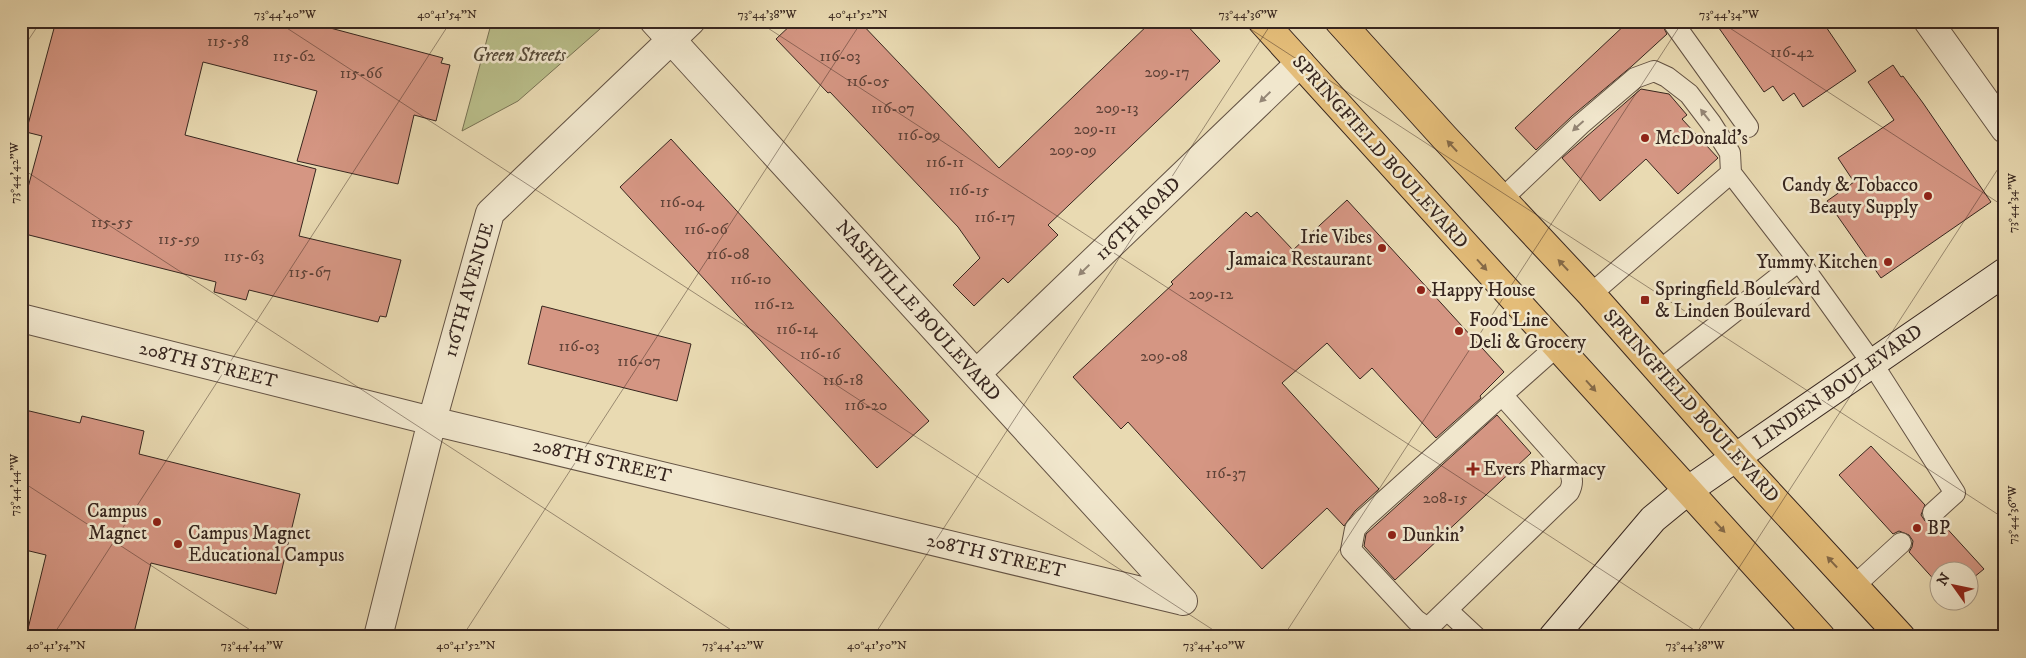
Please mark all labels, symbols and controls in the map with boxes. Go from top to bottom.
text: 73°44'40"W [254,7,317,22]
text: 40°41'54"N [417,7,477,22]
text: 73°44'38"W [738,7,797,22]
text: 40°41'52"N [828,7,888,22]
text: 73°44'36"W [1218,7,1279,22]
text: 73°44'34"W [1699,7,1760,22]
house number: 115-58 [207,31,249,51]
house number: 116-42 [1770,42,1814,62]
park label: Green Streets [472,44,567,67]
house number: 115-62 [273,46,315,66]
house number: 116-03 [819,46,861,66]
street label: SPRINGFIELD BOULEVARD [1287,51,1473,253]
house number: 209-17 [1144,62,1190,82]
house number: 115-66 [340,63,383,83]
house number: 116-05 [846,71,890,91]
one-way arrow [1259,91,1271,103]
house number: 116-07 [871,98,915,118]
house number: 209-13 [1096,98,1138,118]
one-way arrow [1699,108,1710,121]
house number: 209-11 [1074,119,1116,139]
one-way arrow [1573,120,1585,132]
house number: 116-09 [897,125,941,145]
place label: McDonald's [1655,127,1748,150]
marker: McDonald's [1639,132,1651,144]
house number: 209-09 [1049,140,1097,160]
text: 73°44'42"W [7,141,22,204]
one-way arrow [1446,141,1458,153]
house number: 116-11 [926,152,964,172]
street label: 116TH ROAD [1090,172,1186,266]
text: 73°44'34"W [2005,172,2020,233]
place label: Candy & Tobacco Beauty Supply [1782,174,1919,219]
house number: 116-15 [949,180,989,200]
marker: Candy & Tobacco Beauty Supply [1922,190,1934,202]
house number: 116-04 [660,192,705,212]
house number: 116-17 [975,207,1015,227]
house number: 115-55 [91,212,133,232]
street label: NASHVILLE BOULEVARD [831,216,1005,406]
house number: 116-06 [684,219,728,239]
street label: 116TH AVENUE [439,220,499,360]
place label: Irie Vibes Jamaica Restaurant [1226,226,1372,271]
house number: 115-59 [158,229,200,249]
marker: Irie Vibes Jamaica Restaurant [1376,242,1388,254]
house number: 116-08 [706,244,750,264]
house number: 115-63 [224,246,264,266]
place label: Yummy Kitchen [1756,251,1878,274]
marker: Yummy Kitchen [1882,256,1894,268]
one-way arrow [1476,259,1488,271]
one-way arrow [1557,259,1569,271]
house number: 115-67 [289,262,331,282]
one-way arrow [1079,264,1091,276]
house number: 116-10 [731,269,771,289]
place label: Springfield Boulevard & Linden Boulevard [1655,278,1821,323]
place label: Happy House [1431,279,1536,302]
house number: 209-12 [1189,284,1233,304]
marker: Happy House [1415,284,1427,296]
house number: 116-12 [754,294,794,314]
marker: Springfield Boulevard & Linden Boulevard [1639,294,1651,306]
street label: SPRINGFIELD BOULEVARD [1598,305,1784,507]
place label: Food Line Deli & Grocery [1469,309,1587,354]
house number: 116-14 [776,319,819,339]
street label: LINDEN BOULEVARD [1749,320,1927,454]
marker: Food Line Deli & Grocery [1453,325,1465,337]
house number: 116-03 [558,336,600,356]
street label: 208TH STREET [136,337,280,393]
house number: 116-16 [800,344,841,364]
house number: 209-08 [1140,346,1188,366]
house number: 116-07 [617,351,661,371]
house number: 116-18 [823,370,863,390]
one-way arrow [1585,379,1597,391]
house number: 116-20 [845,395,887,415]
street label: 208TH STREET [530,434,674,488]
text: 73°44'44"W [7,453,22,516]
place label: Evers Pharmacy [1483,458,1606,481]
house number: 116-37 [1206,463,1246,483]
marker: Evers Pharmacy [1467,463,1479,475]
text: 73°44'36"W [2005,484,2020,545]
house number: 208-15 [1423,488,1467,508]
place label: Campus Magnet [87,500,147,545]
marker: Campus Magnet [151,516,163,528]
place label: BP [1927,517,1950,540]
one-way arrow [1714,521,1726,533]
place label: Campus Magnet Educational Campus [188,522,344,567]
marker: BP [1911,522,1923,534]
place label: Dunkin' [1402,524,1464,547]
street label: 208TH STREET [924,529,1068,583]
marker: Dunkin' [1386,529,1398,541]
marker: Campus Magnet Educational Campus [172,538,184,550]
one-way arrow [1826,557,1838,569]
north arrow [1928,560,1978,610]
text: N [1933,569,1955,589]
text: 40°41'54"N [26,638,86,653]
text: 73°44'44"W [221,638,284,653]
text: 40°41'52"N [436,638,496,653]
text: 73°44'42"W [702,638,765,653]
text: 40°41'50"N [847,638,907,653]
text: 73°44'40"W [1183,638,1246,653]
text: 73°44'38"W [1666,638,1725,653]

